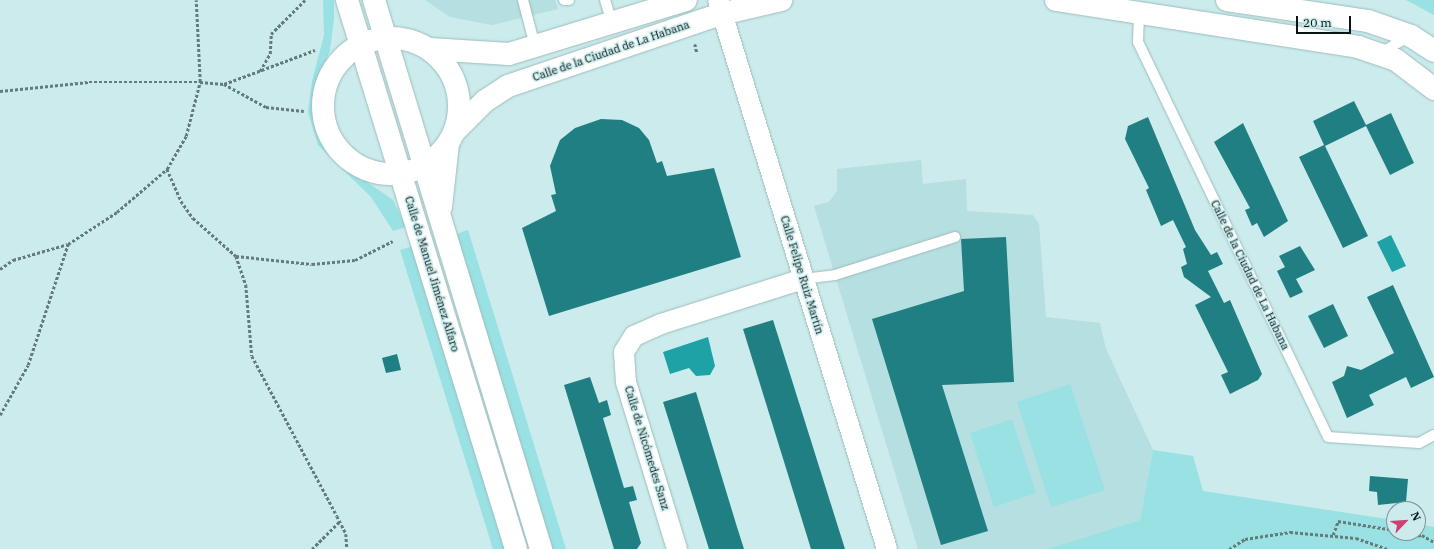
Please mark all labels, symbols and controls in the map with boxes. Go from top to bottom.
scale bar [1298,8,1353,34]
text: 20 m [1303,15,1332,30]
street label: Calle de la Ciudad de La Habana [531,18,691,84]
street label: Calle de Manuel Jiménez Alfaro [402,195,462,353]
street label: Calle de la Ciudad de La Habana [1208,198,1292,352]
street label: Calle Felipe Ruiz Martín [778,214,826,336]
street label: Calle de Nicómedes Sanz [622,384,672,512]
north arrow [1386,501,1426,541]
text: N [1408,509,1424,523]

